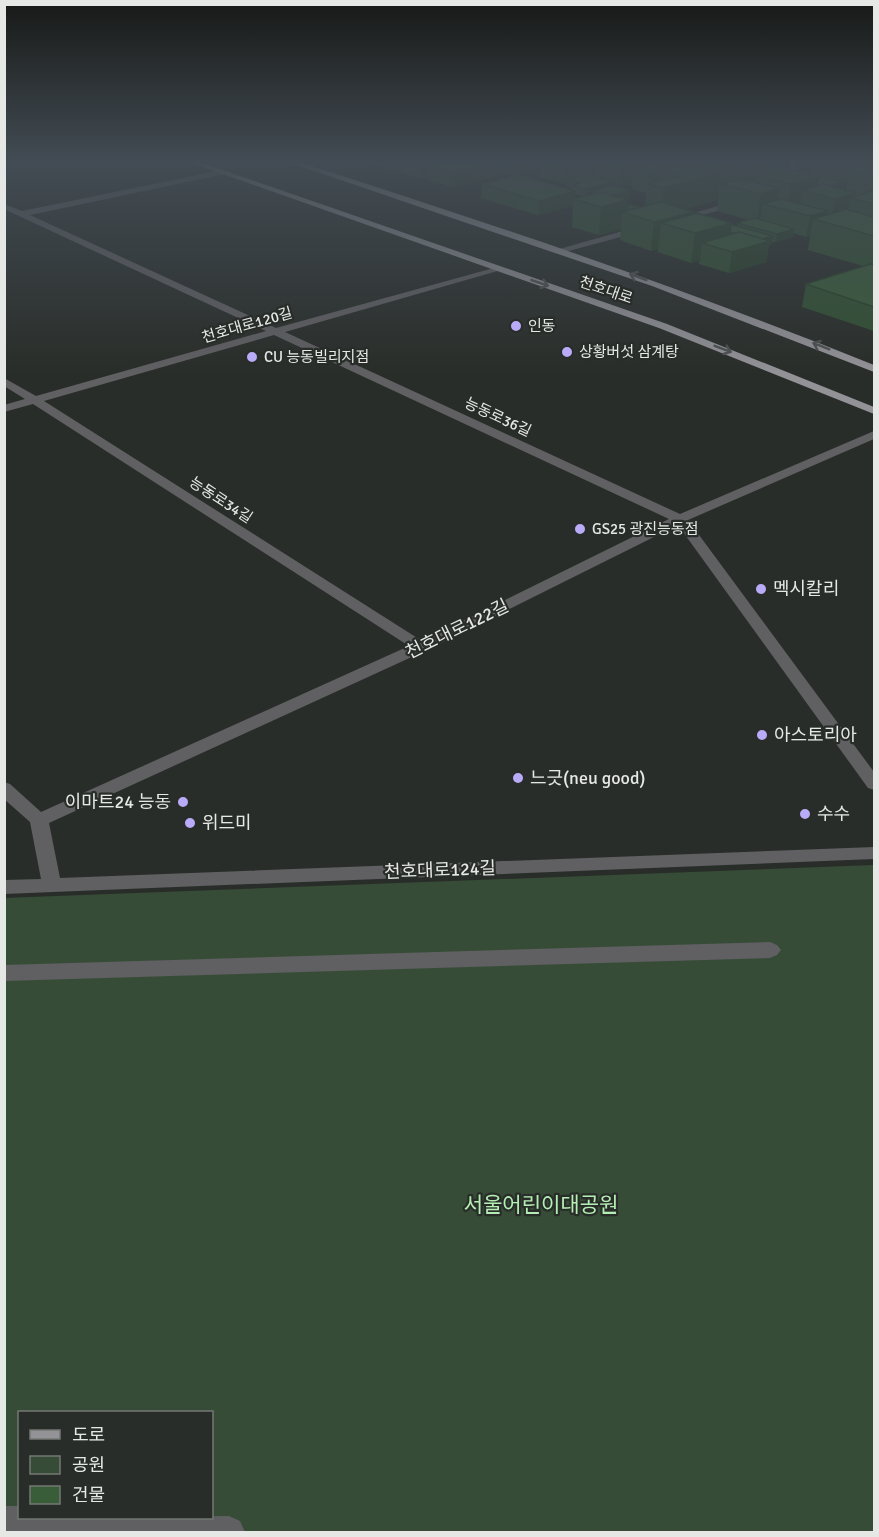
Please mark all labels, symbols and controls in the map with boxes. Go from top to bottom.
one-way arrow [629,271,648,282]
street label: 천호대로 [577,273,635,307]
one-way arrow [530,278,549,289]
street label: 천호대로120길 [200,303,294,347]
place label: 인동 [528,317,556,335]
marker: 인동 [509,319,523,333]
one-way arrow [812,340,830,351]
place label: 상황버섯 삼계탕 [579,343,679,361]
one-way arrow [713,344,732,355]
marker: 상황버섯 삼계탕 [560,345,574,359]
place label: CU 능동빌리지점 [264,348,369,366]
marker: CU 능동빌리지점 [245,350,259,364]
street label: 능동로36길 [462,394,534,440]
street label: 능동로34길 [186,473,256,527]
place label: GS25 광진능동점 [592,520,698,538]
marker: GS25 광진능동점 [573,522,587,536]
place label: 멕시칼리 [773,578,839,600]
marker: 멕시칼리 [754,582,768,596]
street label: 천호대로122길 [402,595,512,663]
place label: 아스토리아 [774,724,857,746]
marker: 아스토리아 [755,728,769,742]
place label: 느긋(neu good) [530,767,645,789]
marker: 느긋(neu good) [511,771,525,785]
place label: 이마트24 능동 [65,791,171,813]
marker: 이마트24 능동 [176,795,190,809]
place label: 수수 [817,803,850,825]
marker: 수수 [798,807,812,821]
place label: 위드미 [202,812,252,834]
marker: 위드미 [183,816,197,830]
street label: 천호대로124길 [384,857,496,883]
park label: 서울어린이대공원 [464,1192,618,1218]
legend [18,1411,213,1519]
text: 도로 [72,1424,105,1446]
text: 공원 [72,1454,105,1476]
text: 건물 [72,1484,105,1506]

